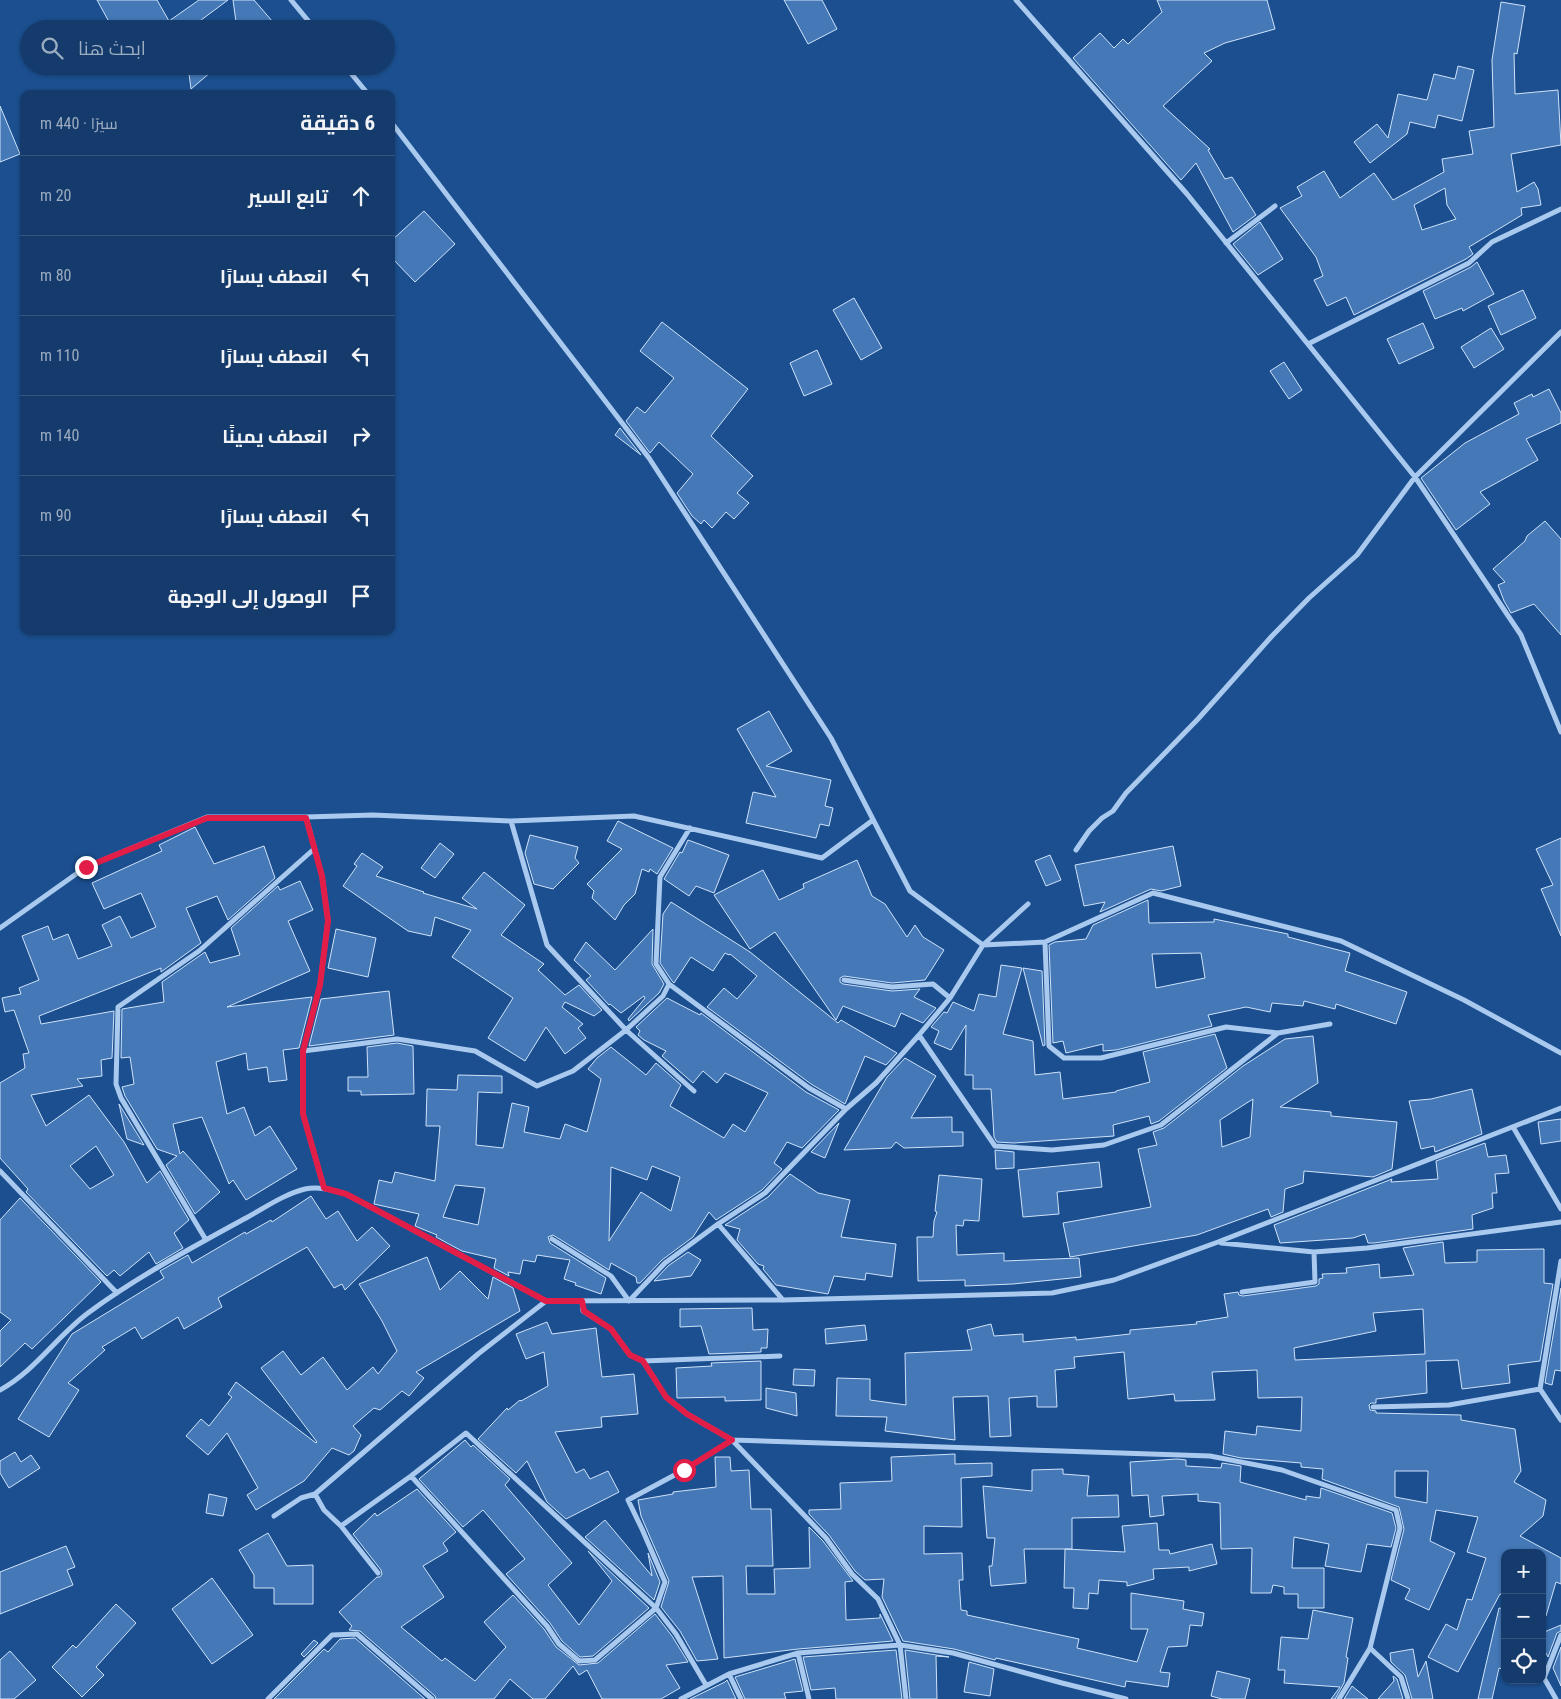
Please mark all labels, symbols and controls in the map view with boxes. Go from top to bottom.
search box [20,20,395,75]
icon: search [38,34,66,62]
text: ابحث هنا [78,37,146,60]
text: 6 دقيقة [300,111,375,135]
text: سيرًا · 440 m [40,114,118,133]
icon: ahead [347,182,375,210]
text: تابع السير [248,185,328,208]
text: 20 m [40,186,72,205]
icon: left [347,262,375,290]
text: انعطف يسارًا [220,265,328,288]
text: 80 m [40,266,72,285]
icon: left [347,342,375,370]
text: انعطف يسارًا [220,345,328,368]
text: 110 m [40,346,79,365]
icon: right [347,422,375,450]
text: انعطف يمينًا [222,425,328,448]
text: 140 m [40,426,79,445]
icon: left [347,502,375,530]
text: انعطف يسارًا [220,505,328,528]
text: 90 m [40,506,72,525]
icon: arrive [347,582,375,610]
text: الوصول إلى الوجهة [168,585,328,608]
route end [75,856,98,879]
route start [673,1459,696,1482]
map controls [1501,1549,1546,1684]
button: + [1501,1549,1546,1594]
button: − [1501,1594,1546,1639]
button: locate [1501,1639,1546,1684]

